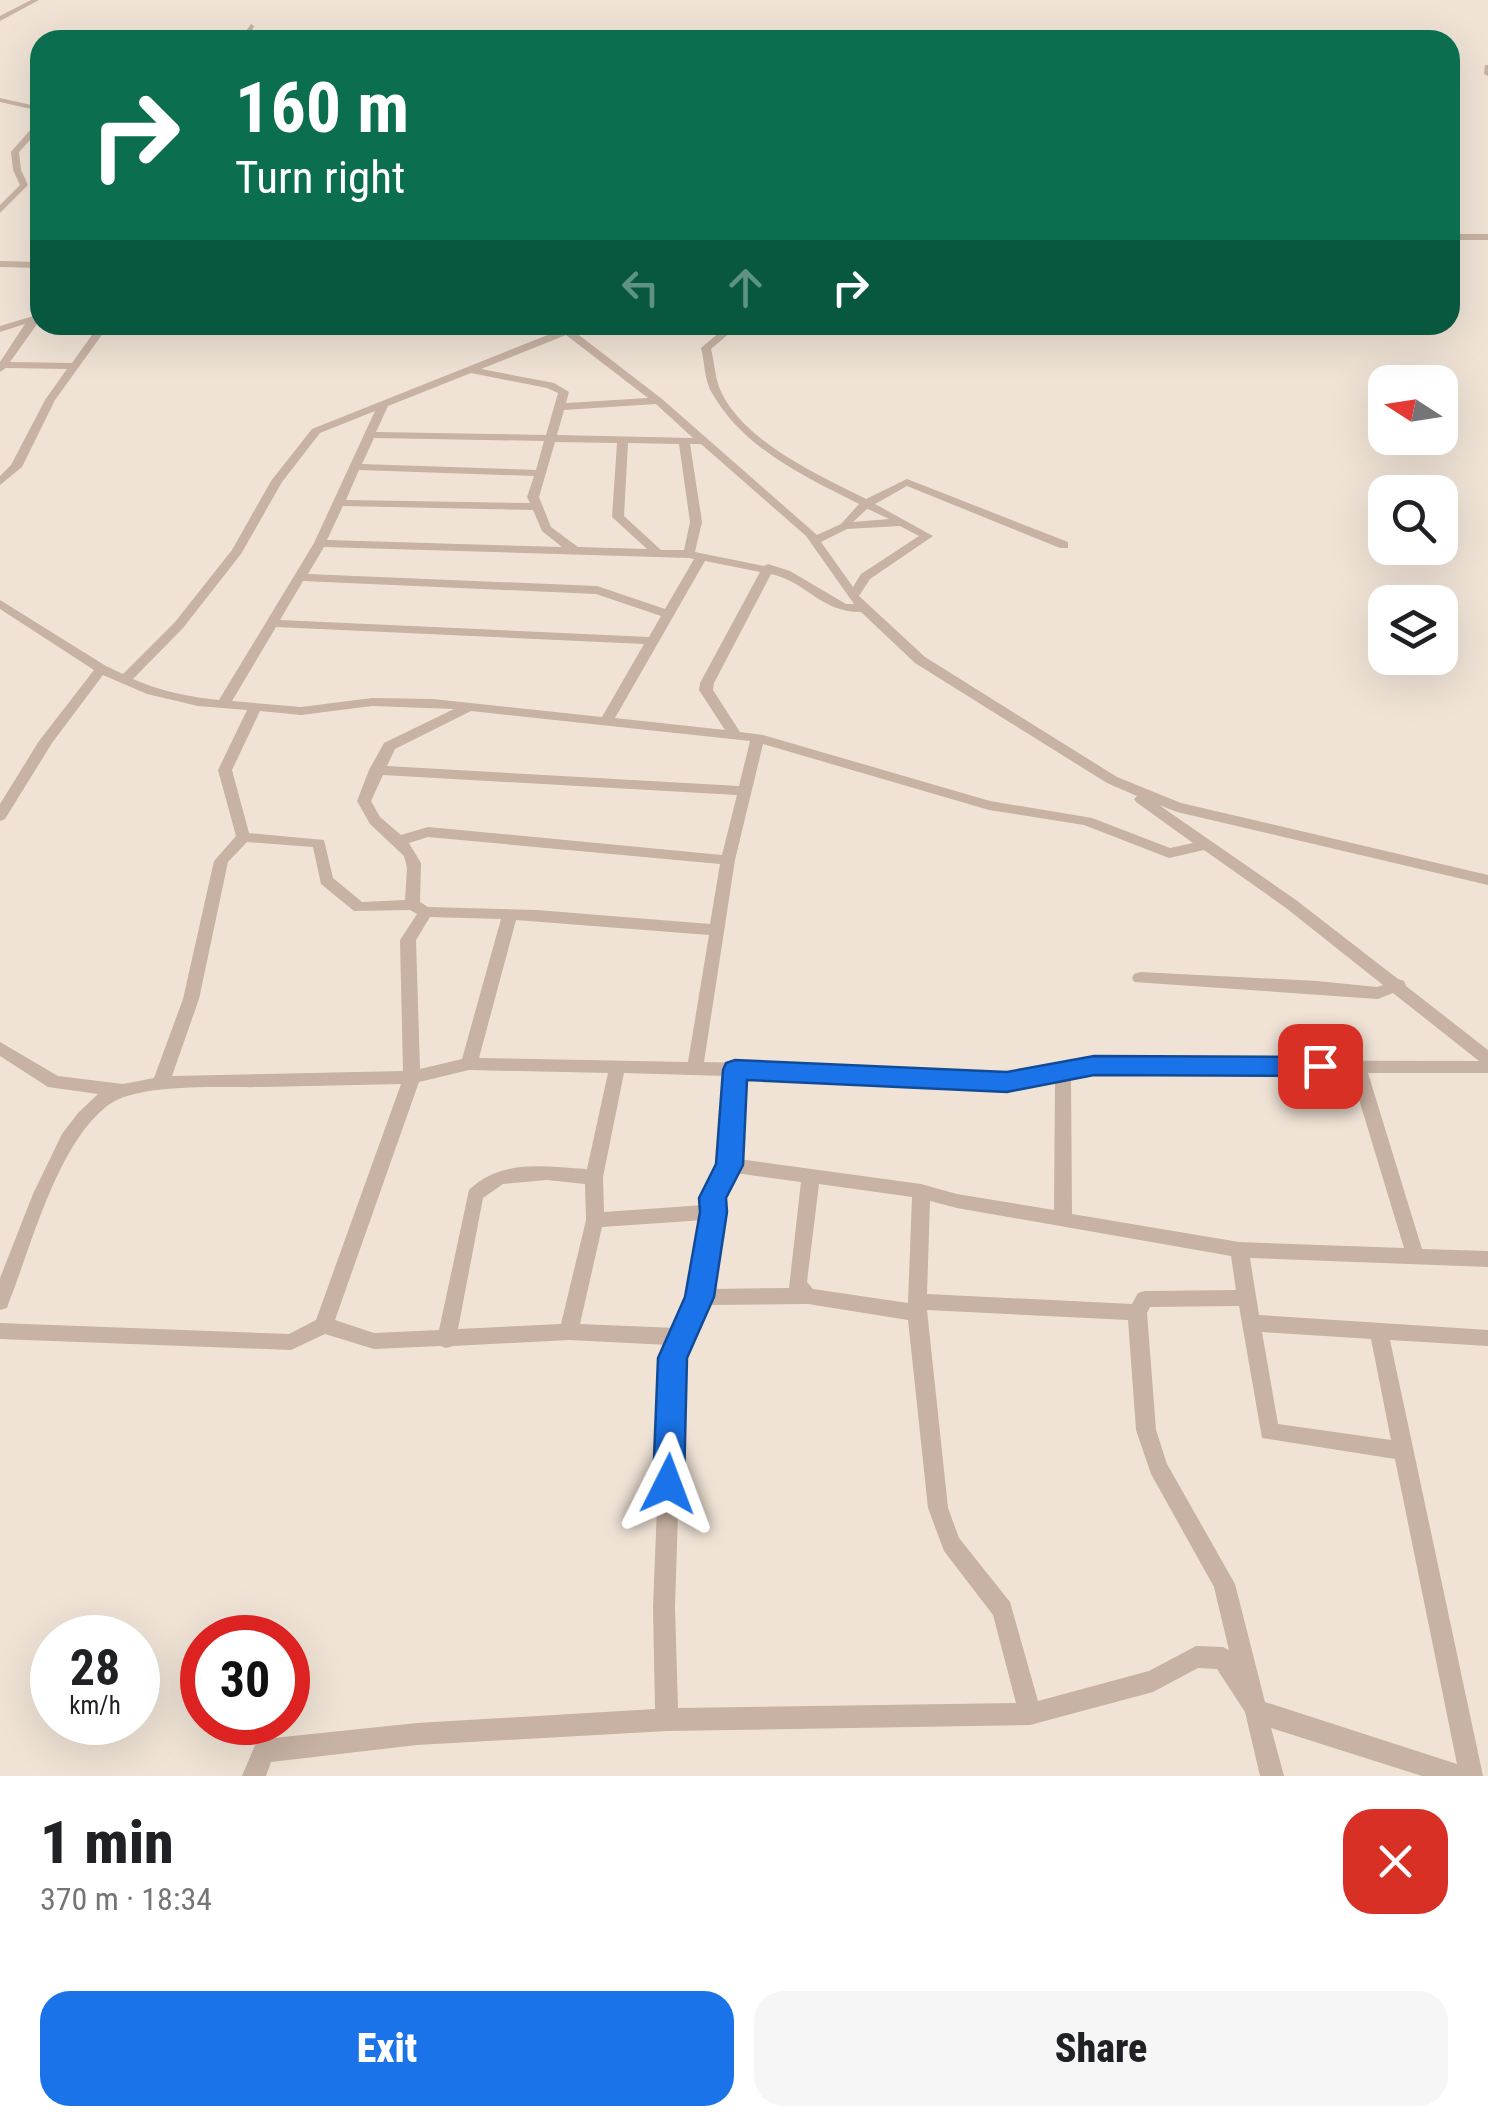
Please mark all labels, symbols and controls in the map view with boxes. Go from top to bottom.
text: 160 m [235,67,409,149]
icon: right [70,70,200,200]
text: Turn right [235,151,405,204]
icon: left [613,260,668,315]
icon: ahead [718,260,773,315]
icon: right [823,260,878,315]
north arrow [1368,365,1458,455]
map controls [1368,365,1458,675]
button: search [1368,475,1458,565]
button: layers [1368,585,1458,675]
pin [1278,1024,1363,1109]
icon: arrive [1293,1039,1348,1094]
position arrow [616,1432,720,1536]
speed limit sign: 30 [180,1615,310,1745]
text: 28 [70,1639,120,1697]
text: km/h [69,1691,121,1720]
text: 1 min [40,1807,174,1878]
button: close [1343,1809,1448,1914]
text: 370 m · 18:34 [40,1880,212,1918]
button: Exit [40,1991,734,2106]
button: Share [754,1991,1448,2106]

